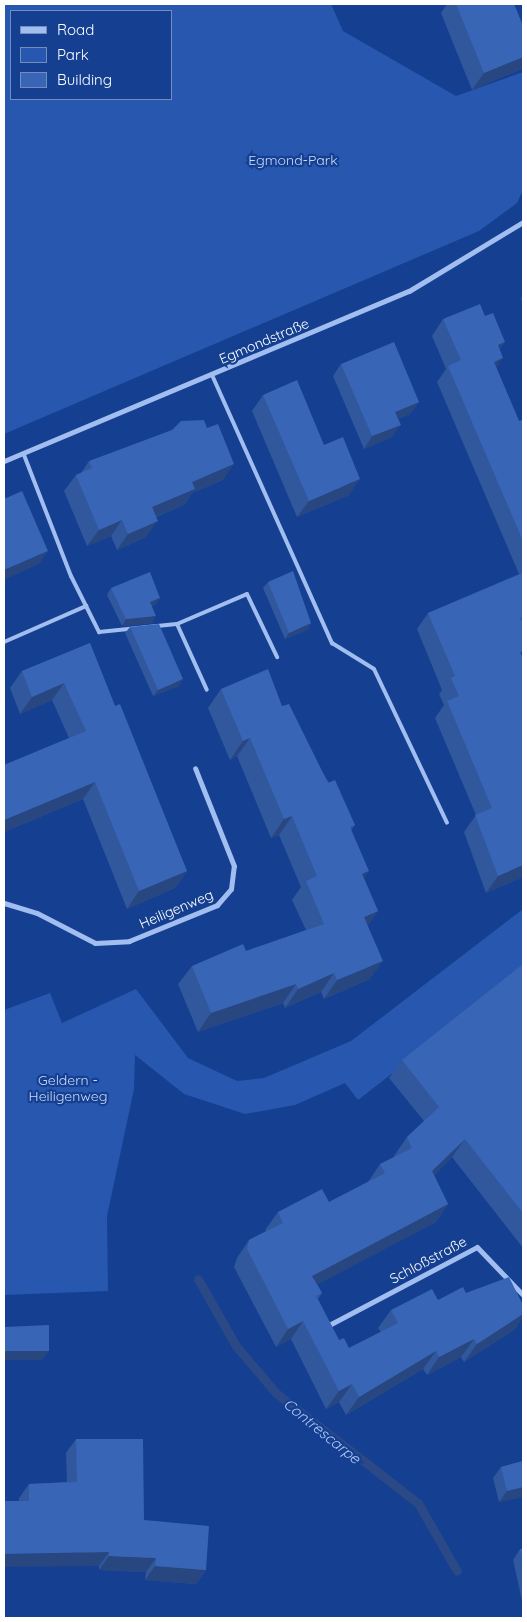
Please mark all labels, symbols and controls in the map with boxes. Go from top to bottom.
legend [10,10,172,100]
text: Road [57,20,94,39]
text: Park [57,45,89,64]
text: Building [57,70,112,89]
park label: Egmond-Park [248,152,338,168]
street label: Egmondstraße [217,315,311,367]
street label: Heiligenweg [136,886,216,932]
park label: Geldern - Heiligenweg [29,1072,107,1104]
street label: Schloßstraße [387,1233,469,1287]
water label: Contrescarpe [280,1395,364,1467]

